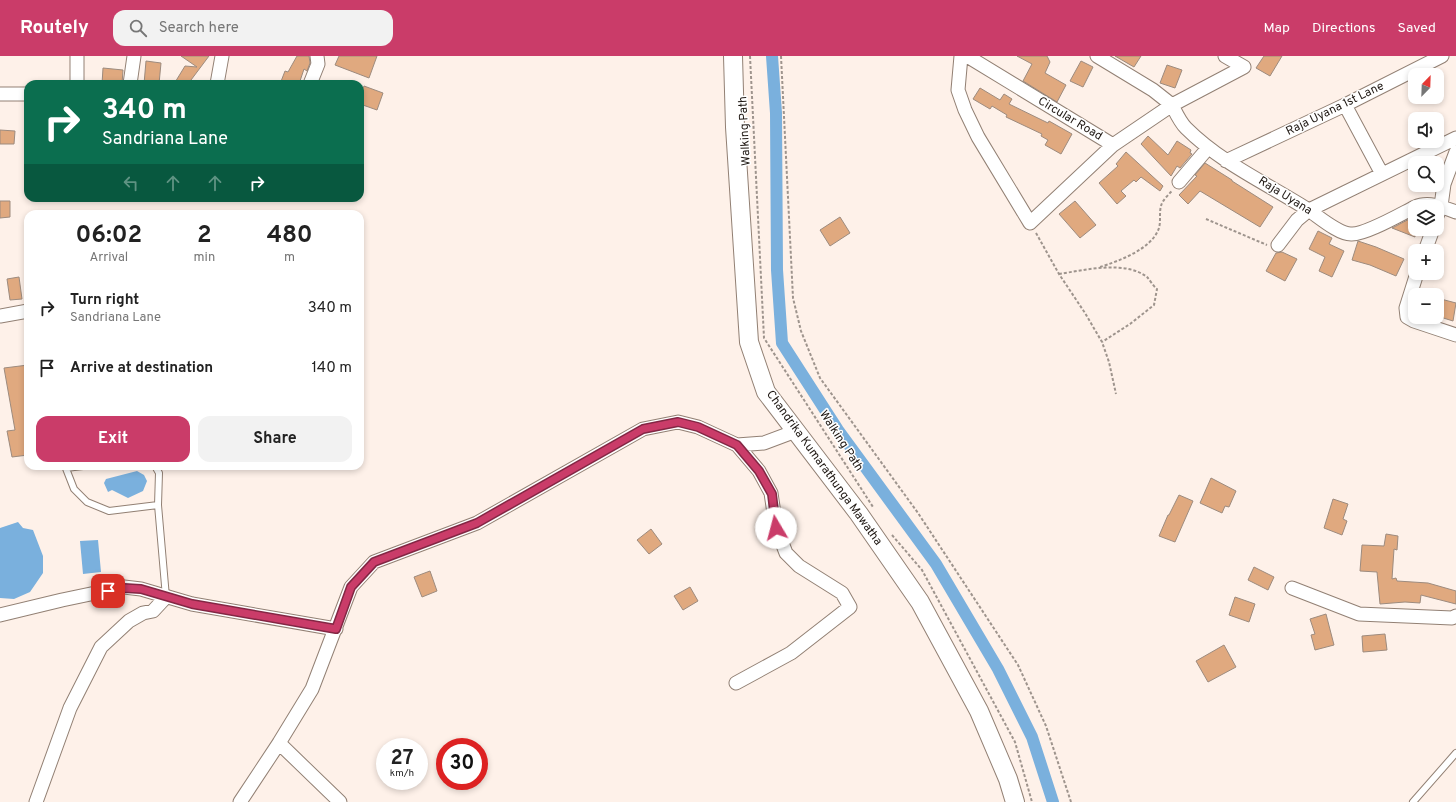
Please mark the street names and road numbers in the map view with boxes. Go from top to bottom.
street label: Raja Uyana 1st Lane [1283,78,1387,140]
street label: Circular Road [1035,93,1105,145]
street label: Walking Path [735,96,755,166]
street label: Raja Uyana [1255,173,1315,219]
street label: Chandrika Kumarathunga Mawatha [762,387,886,549]
street label: Walking Path [815,407,867,475]

